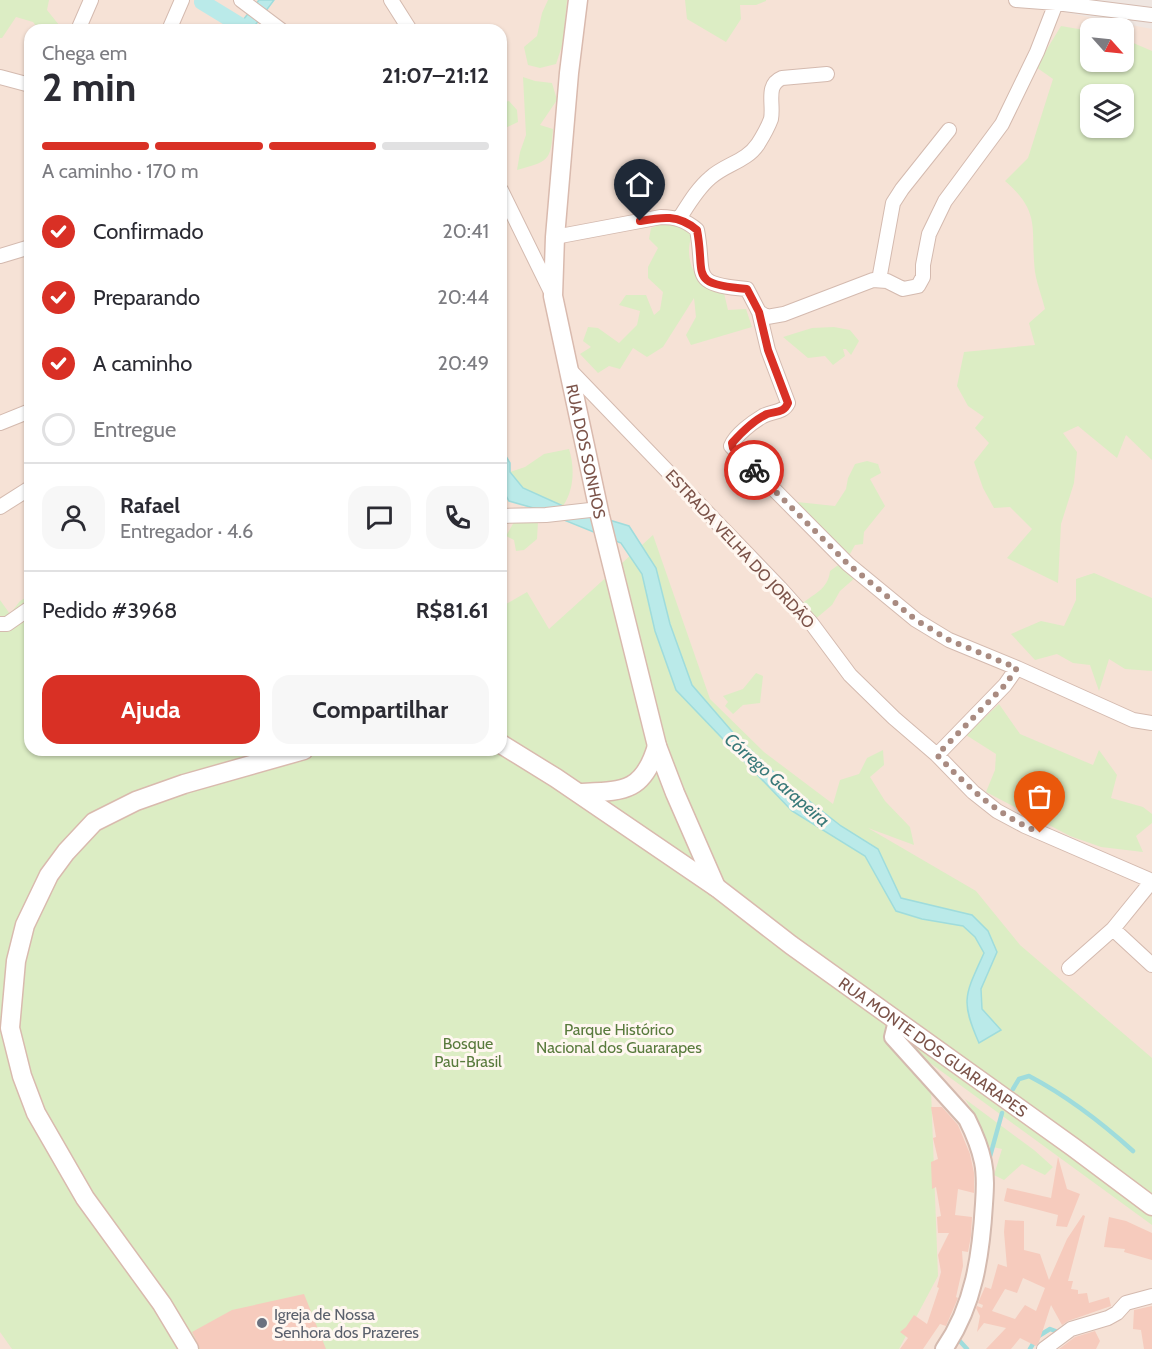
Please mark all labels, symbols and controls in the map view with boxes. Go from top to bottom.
north arrow [1080,18,1134,72]
map controls [1080,18,1134,138]
text: Chega em [42,41,127,65]
text: 21:07–21:12 [382,62,489,89]
text: 2 min [42,63,136,111]
button: layers [1080,84,1134,138]
text: A caminho · 170 m [42,159,198,183]
pin [614,159,665,221]
icon: home [623,168,656,201]
icon: check [42,215,75,248]
text: Confirmado [93,218,204,245]
text: 20:41 [442,219,489,243]
icon: check [42,281,75,314]
text: Preparando [93,284,200,311]
text: 20:44 [437,285,489,309]
icon: check [42,347,75,380]
text: A caminho [93,350,192,377]
text: 20:49 [437,351,489,375]
street label: RUA DOS SONHOS [563,382,610,520]
text: Entregue [93,416,176,443]
courier [724,440,784,500]
icon: bike [738,454,771,487]
street label: ESTRADA VELHA DO JORDÃO [662,466,818,632]
button: person [42,486,105,549]
button: chat [348,486,411,549]
button: phone [426,486,489,549]
text: Rafael [120,492,180,519]
text: Entregador · 4.6 [120,519,253,543]
text: Pedido #3968 [42,597,177,624]
text: R$81.61 [416,597,489,624]
button: Ajuda [42,675,260,744]
button: Compartilhar [272,675,489,744]
water label: Córrego Garapeira [720,728,834,832]
pin [1014,771,1065,833]
icon: bag [1023,780,1056,813]
street label: RUA MONTE DOS GUARARAPES [835,973,1031,1121]
park label: Parque Histórico Nacional dos Guararapes [536,1020,702,1057]
park label: Bosque Pau-Brasil [434,1034,502,1071]
place label: Igreja de Nossa Senhora dos Prazeres [274,1305,419,1342]
marker: Igreja de Nossa Senhora dos Prazeres [255,1316,269,1330]

